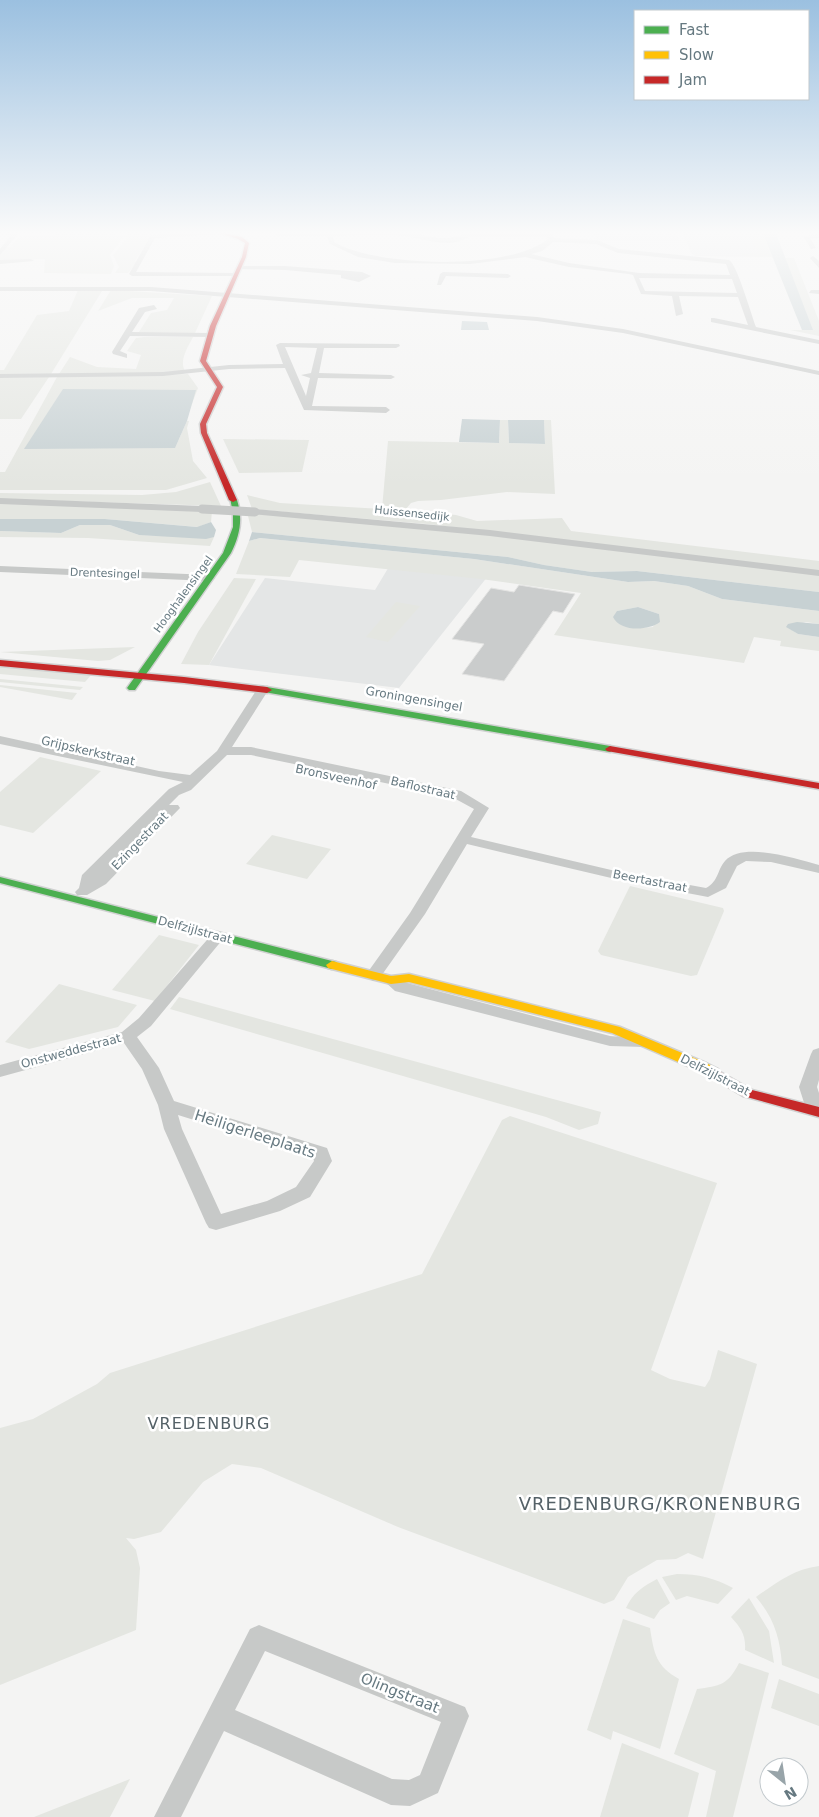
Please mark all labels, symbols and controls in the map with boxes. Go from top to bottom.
legend [634,10,809,100]
text: Fast [679,21,709,39]
text: Slow [679,46,714,64]
text: Jam [678,71,707,89]
street label: Huissensedijk [374,503,451,524]
street label: Hooghalensingel [151,553,216,635]
street label: Drentesingel [70,566,140,581]
street label: Groningensingel [365,684,463,714]
street label: Grijpskerkstraat [40,733,137,769]
street label: Bronsveenhof [294,762,379,793]
street label: Baflostraat [389,774,457,802]
street label: Ezingestraat [109,809,171,873]
street label: Beertastraat [612,867,689,895]
street label: Delfzijlstraat [157,913,234,947]
street label: Onstweddestraat [19,1031,123,1071]
street label: Delfzijlstraat [678,1052,752,1099]
street label: Heiligerleeplaats [192,1106,318,1162]
district label: VREDENBURG [148,1414,270,1433]
district label: VREDENBURG/KRONENBURG [519,1493,801,1514]
street label: Olingstraat [358,1669,442,1717]
north arrow [759,1757,809,1807]
text: N [781,1783,800,1803]

